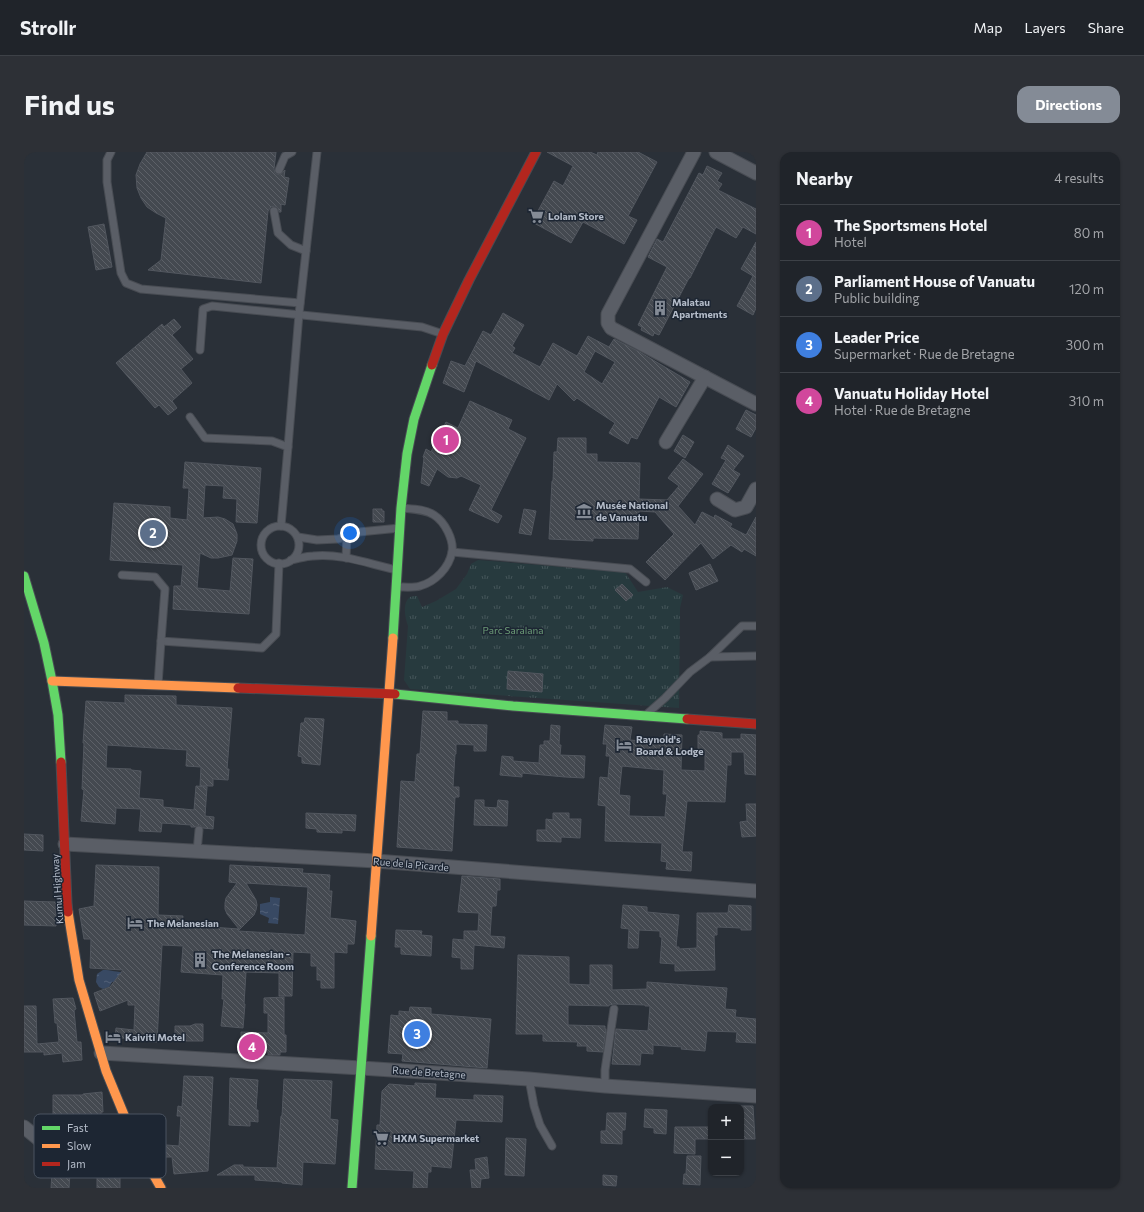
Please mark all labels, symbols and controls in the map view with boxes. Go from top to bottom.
text: Strollr [20,16,76,39]
text: Map [974,19,1002,36]
text: Layers [1024,19,1066,36]
text: Share [1088,19,1124,36]
button: Directions [1017,86,1120,123]
text: Find us [24,87,115,121]
text: Nearby [796,168,853,189]
text: 4 results [1054,170,1104,186]
supermarket icon: Lolam Store [527,207,545,225]
place label: Lolam Store [548,210,604,222]
text: The Sportsmens Hotel [834,216,987,234]
text: 1 [806,225,812,241]
text: 80 m [1074,225,1104,241]
text: Hotel [834,234,867,250]
text: Parliament House of Vanuatu [834,272,1035,290]
text: 2 [805,281,813,297]
text: 120 m [1069,281,1104,297]
text: Public building [834,290,920,306]
place label: Malatau Apartments [672,296,728,320]
building icon: Malatau Apartments [651,299,669,317]
text: Leader Price [834,328,920,346]
text: 3 [805,337,813,353]
text: 300 m [1066,337,1104,353]
text: Supermarket · Rue de Bretagne [834,346,1015,362]
text: Vanuatu Holiday Hotel [834,384,989,402]
text: 4 [805,393,813,409]
text: 310 m [1069,393,1104,409]
text: Hotel · Rue de Bretagne [834,402,971,418]
pin: 1 [433,425,459,455]
place label: Musée National de Vanuatu [596,499,668,523]
museum icon: Musée National de Vanuatu [575,502,593,520]
pin: 2 [140,518,166,548]
your location [340,523,360,543]
park label: Parc Saralana [482,624,544,636]
place label: Raynold's Board & Lodge [636,733,703,757]
hotel icon: Raynold's Board & Lodge [615,736,633,754]
street label: Kumul Highway [49,854,65,924]
street label: Rue de la Picarde [373,855,449,873]
hotel icon: The Melanesian [126,914,144,932]
place label: The Melanesian [147,917,219,929]
place label: The Melanesian - Conference Room [212,948,294,972]
building icon: The Melanesian - Conference Room [191,951,209,969]
pin: 3 [404,1019,430,1049]
hotel icon: Kaiviti Motel [104,1028,122,1046]
place label: Kaiviti Motel [125,1031,185,1043]
pin: 4 [239,1032,265,1062]
street label: Rue de Bretagne [392,1063,466,1081]
map controls [708,1104,744,1176]
button: + [708,1104,744,1140]
legend [34,1114,166,1178]
text: Fast [67,1121,89,1134]
supermarket icon: HXM Supermarket [372,1129,390,1147]
place label: HXM Supermarket [393,1132,479,1144]
text: Slow [67,1139,92,1152]
button: − [708,1140,744,1176]
text: Jam [67,1157,86,1171]

